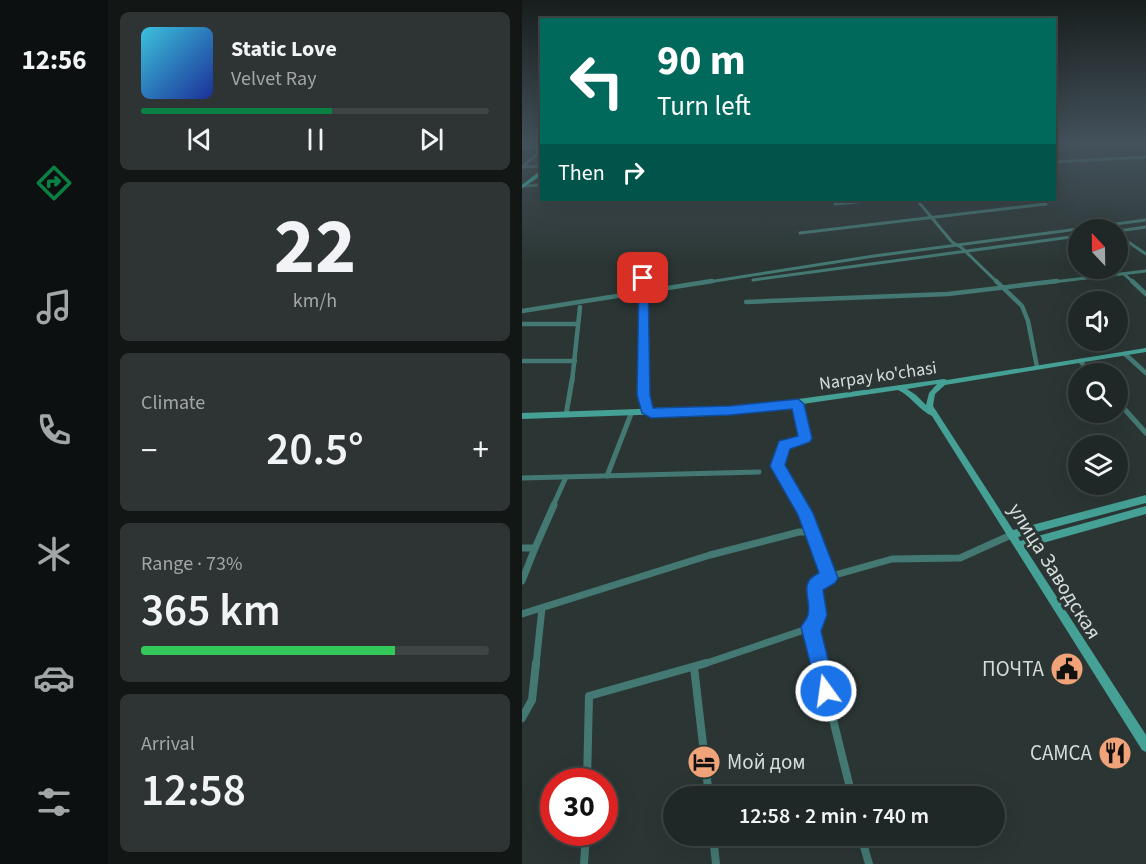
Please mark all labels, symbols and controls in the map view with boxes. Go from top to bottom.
text: 90 m [657,31,746,91]
text: Static Love [231,33,337,65]
text: 12:56 [21,41,87,80]
icon: left [558,42,636,120]
text: Velvet Ray [231,65,317,93]
text: Turn left [657,87,751,126]
icon: previous [183,123,216,156]
icon: pause [299,123,332,156]
icon: next [415,123,448,156]
icon: right [617,156,650,189]
text: Then [558,157,605,189]
icon: directions [33,162,75,204]
text: 22 [274,192,356,303]
north arrow [1068,219,1128,279]
map controls [1068,219,1128,495]
pin [617,252,668,303]
icon: arrive [626,261,659,294]
icon: music [33,286,75,328]
text: km/h [293,287,337,315]
button: sound [1068,291,1128,351]
street label: Narpay ko'chasi [818,355,938,397]
button: search [1068,363,1128,423]
text: Climate [141,389,205,417]
icon: phone [33,409,75,451]
text: 20.5° [266,418,364,482]
text: − [141,427,157,474]
text: + [473,427,489,474]
button: layers [1068,435,1128,495]
street label: улица Заводская [1001,497,1109,645]
icon: climate [33,533,75,575]
text: Range · 73% [141,550,242,578]
text: 365 km [141,579,281,643]
public building icon: ПОЧТА [1049,651,1085,687]
place label: ПОЧТА [982,654,1045,684]
icon: car [33,657,75,699]
position arrow [794,659,858,723]
text: Arrival [141,730,195,758]
restaurant icon: САМСА [1097,735,1133,771]
place label: САМСА [1030,738,1093,768]
hotel icon: Мой дом [686,744,722,780]
place label: Мой дом [727,747,806,777]
text: 12:58 [141,759,246,823]
speed limit sign: 30 [540,768,618,846]
icon: filters [33,781,75,823]
text: 12:58 · 2 min · 740 m [739,800,929,832]

